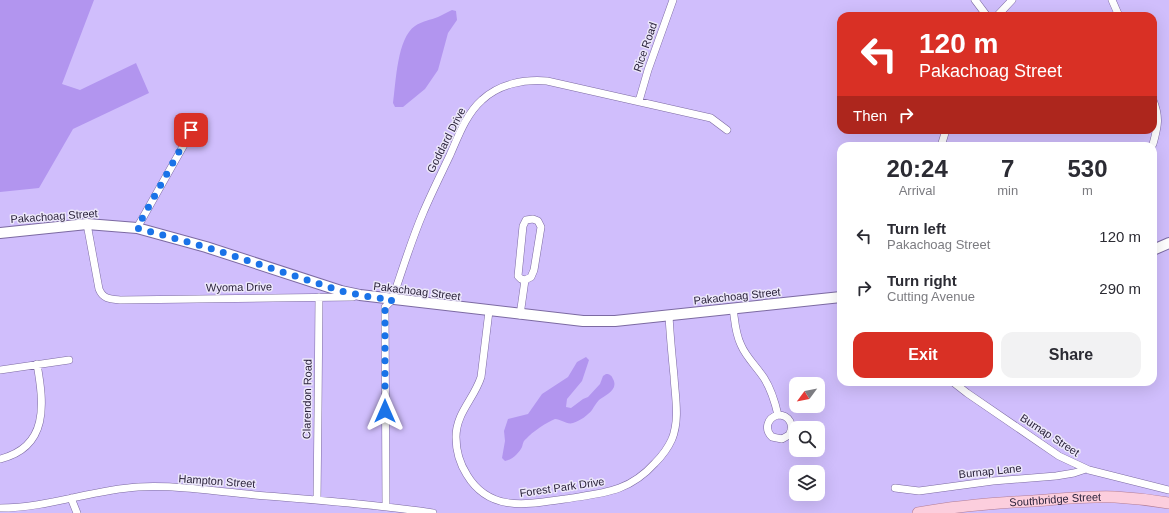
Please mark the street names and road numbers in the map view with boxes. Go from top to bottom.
street label: Rice Road [631,21,659,73]
street label: Goddard Drive [424,105,468,175]
street label: Pakachoag Street [10,207,98,225]
street label: Wyoma Drive [206,280,272,294]
street label: Pakachoag Street [373,280,461,302]
street label: Pakachoag Street [693,285,781,307]
street label: Clarendon Road [300,359,314,439]
street label: Burnap Street [1018,411,1082,459]
street label: Burnap Lane [958,462,1022,480]
street label: Hampton Street [178,472,256,490]
street label: Forest Park Drive [519,475,605,499]
street label: Southbridge Street [1009,491,1101,508]

